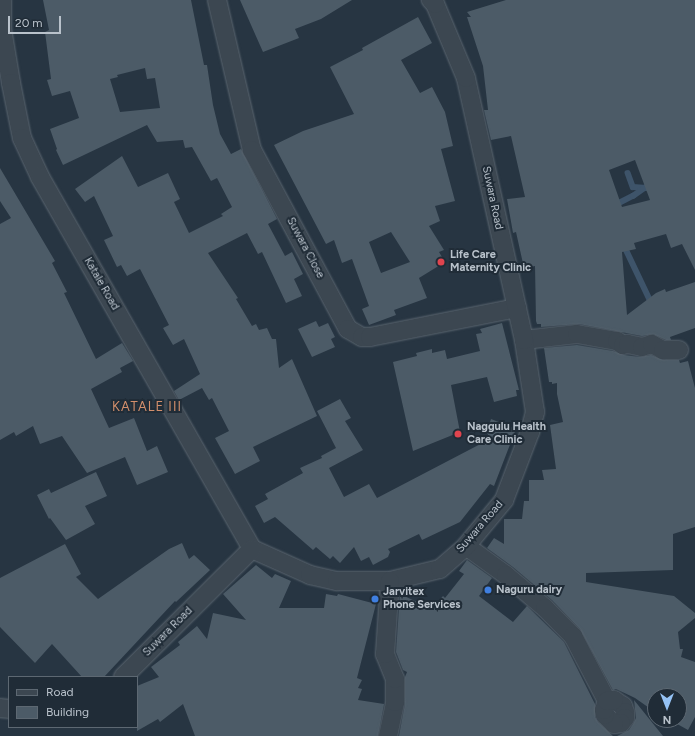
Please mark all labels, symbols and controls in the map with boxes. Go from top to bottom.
scale bar [10,8,63,34]
text: 20 m [15,16,43,30]
street label: Suwara Road [479,165,505,231]
street label: Suwara Close [283,215,327,281]
place label: Life Care Maternity Clinic [450,249,531,275]
street label: Katale Road [81,255,121,313]
marker: Life Care Maternity Clinic [435,256,447,268]
district label: KATALE III [112,399,182,415]
place label: Naggulu Health Care Clinic [467,421,546,447]
marker: Naggulu Health Care Clinic [452,428,464,440]
street label: Suwara Road [454,498,506,556]
place label: Naguru dairy [496,583,562,597]
marker: Naguru dairy [483,585,493,595]
place label: Jarvitex Phone Services [383,586,460,612]
marker: Jarvitex Phone Services [370,594,380,604]
street label: Suwara Road [141,605,195,659]
legend [8,676,138,728]
text: Road [46,685,74,699]
north arrow [647,688,687,728]
text: Building [46,705,89,719]
text: N [663,713,671,726]

